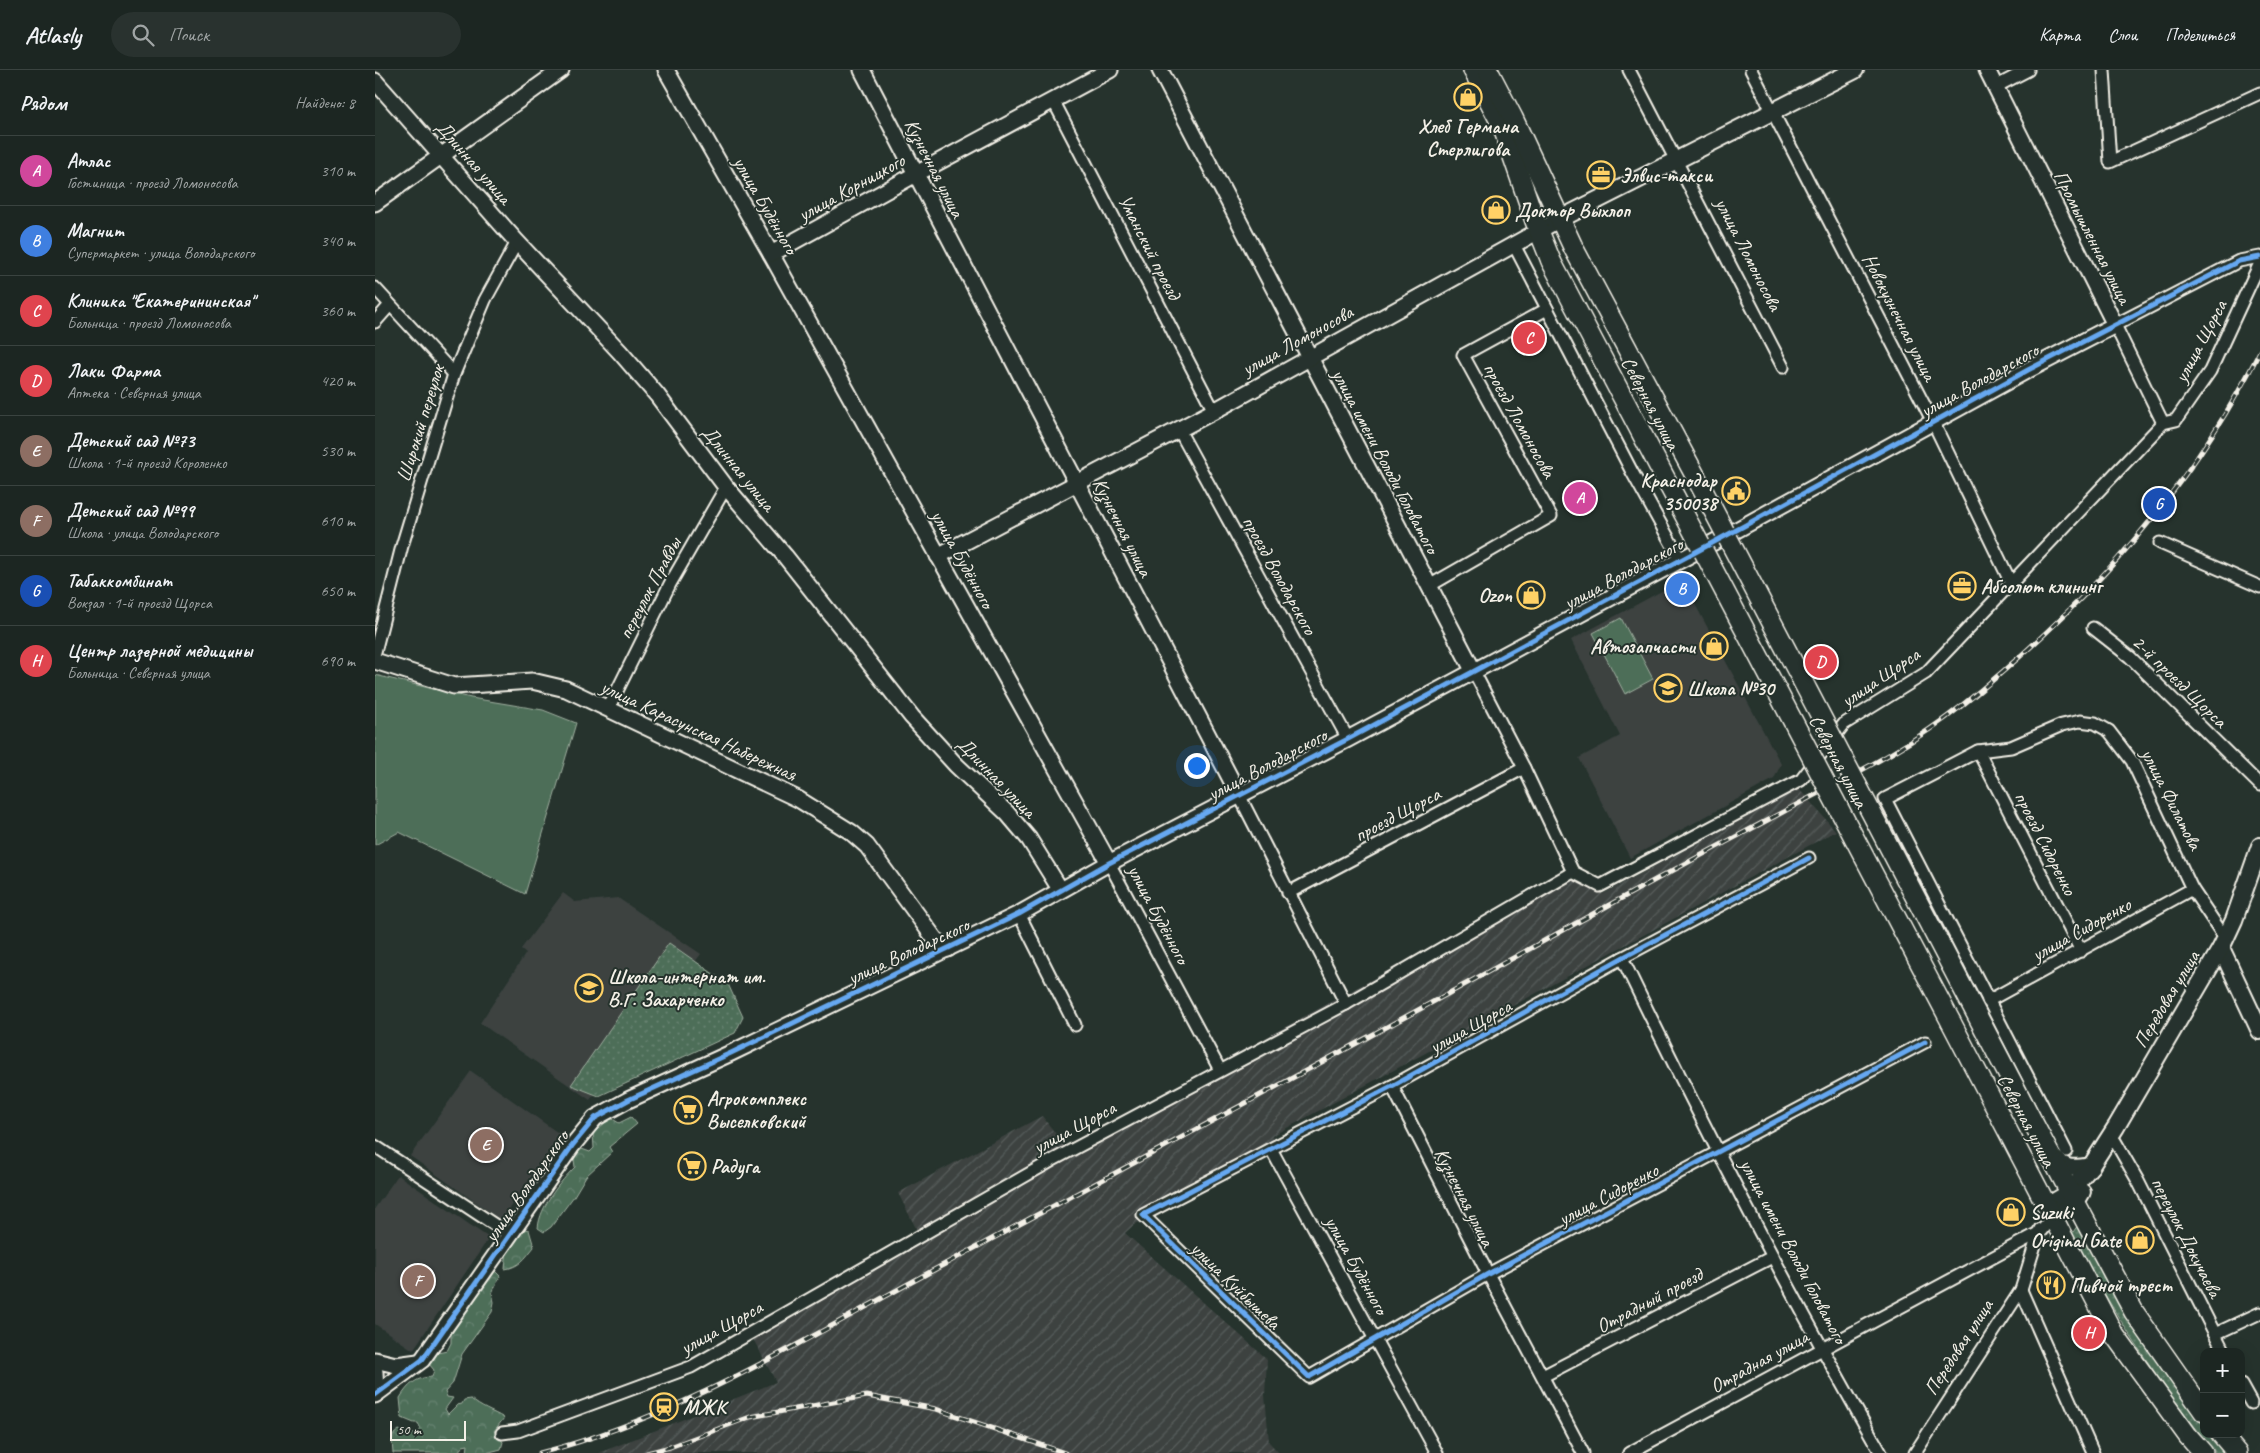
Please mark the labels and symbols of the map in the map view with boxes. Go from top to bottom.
shop icon: Хлеб Германа Стерлигова [1453,82,1483,112]
place label: Хлеб Германа Стерлигова [1418,114,1520,162]
street label: Длинная улица [430,115,518,211]
street label: Кузнечная улица [898,115,971,223]
street label: улица Корницкого [793,147,910,228]
street label: улица Будённого [727,151,805,260]
office icon: Элвис-такси [1586,160,1616,190]
place label: Элвис-такси [1620,163,1714,188]
street label: Промышленная улица [2048,166,2138,310]
street label: Уманский проезд [1112,191,1188,306]
street label: улица Ломоносова [1709,193,1789,317]
shop icon: Доктор Выхлоп [1481,195,1511,225]
place label: Доктор Выхлоп [1515,198,1631,223]
street label: Новокузнечная улица [1857,249,1943,387]
street label: улица Щорса [2168,294,2234,388]
street label: улица Ломоносова [1236,299,1359,382]
pin: C [1513,319,1545,357]
street label: улица Володарского [1915,337,2044,424]
street label: Северная улица [1616,352,1686,455]
street label: проезд Ломоносова [1478,358,1562,484]
street label: Широкий переулок [391,360,451,485]
street label: улица имени Володи Головатого [1326,364,1446,560]
street label: Длинная улица [696,420,782,518]
place label: Краснодар 350038 [1641,468,1720,516]
street label: Кузнечная улица [1086,474,1159,582]
public building icon: Краснодар 350038 [1721,476,1751,506]
pin: A [1564,479,1596,517]
pin: G [2143,485,2175,523]
street label: улица Будённого [925,505,1001,615]
street label: проезд Володарского [1237,511,1323,640]
street label: улица Володарского [1558,531,1689,616]
street label: переулок Правды [612,532,687,643]
pin: B [1666,570,1698,608]
office icon: Абсолют клининг [1947,571,1977,601]
place label: Абсолют клининг [1981,574,2105,599]
shop icon: Ozon [1516,580,1546,610]
place label: Ozon [1479,583,1513,608]
street label: 2-й проезд Щорса [2127,630,2233,734]
shop icon: Автозапчасти [1699,631,1729,661]
place label: Автозапчасти [1590,634,1697,659]
street label: улица Щорса [1835,641,1926,713]
pin: D [1805,643,1837,681]
school or university icon: Школа №30 [1653,673,1683,703]
street label: улица Карасунская Набережная [596,674,801,787]
place label: Школа №30 [1687,676,1776,701]
street label: Северная улица [1804,710,1874,813]
street label: улица Володарского [1202,722,1333,807]
street label: Длинная улица [952,731,1043,825]
street label: улица Филатова [2135,743,2208,855]
your location [1184,753,1210,779]
street label: проезд Щорса [1350,781,1446,848]
street label: проезд Сидоренко [2009,787,2083,900]
street label: улица Будённого [1121,859,1196,970]
street label: улица Сидоренко [2026,891,2136,967]
street label: улица Володарского [842,912,975,991]
street label: Передовая улица [2128,944,2206,1052]
place label: Школа-интернат им. В.Г. Захарченко [608,964,766,1012]
school or university icon: Школа-интернат им. В.Г. Захарченко [574,973,604,1003]
street label: улица Щорса [1424,993,1517,1060]
street label: Северная улица [1992,1069,2062,1172]
place label: Агрокомплекс Выселковский [707,1086,807,1134]
street label: улица Щорса [1028,1094,1122,1160]
supermarket icon: Агрокомплекс Выселковский [673,1095,703,1125]
street label: улица Володарского [478,1124,575,1248]
pin: E [470,1126,502,1164]
street label: Кузнечная улица [1428,1144,1501,1252]
supermarket icon: Радуга [677,1151,707,1181]
place label: Радуга [711,1154,762,1180]
street label: улица имени Володи Головатого [1734,1154,1854,1350]
street label: улица Сидоренко [1553,1157,1663,1232]
street label: переулок Докучаева [2145,1173,2228,1303]
shop icon: Suzuki [1996,1197,2026,1227]
place label: Suzuki [2030,1200,2076,1225]
street label: улица Будённого [1319,1211,1395,1321]
shop icon: Original Gate [2125,1225,2155,1255]
place label: Original Gate [2030,1228,2122,1253]
street label: улица Куйбышева [1185,1235,1287,1336]
street label: Отрадный проезд [1592,1261,1708,1339]
pin: F [402,1262,434,1300]
restaurant icon: Пивной трест [2036,1270,2066,1300]
place label: Пивной трест [2070,1273,2174,1298]
street label: Передовая улица [1918,1293,2000,1400]
street label: улица Щорса [675,1294,768,1361]
pin: H [2073,1314,2105,1352]
street label: Отрадная улица [1706,1323,1815,1399]
station icon: МЖК [649,1392,679,1422]
place label: МЖК [683,1395,729,1420]
scale bar [390,1418,466,1441]

